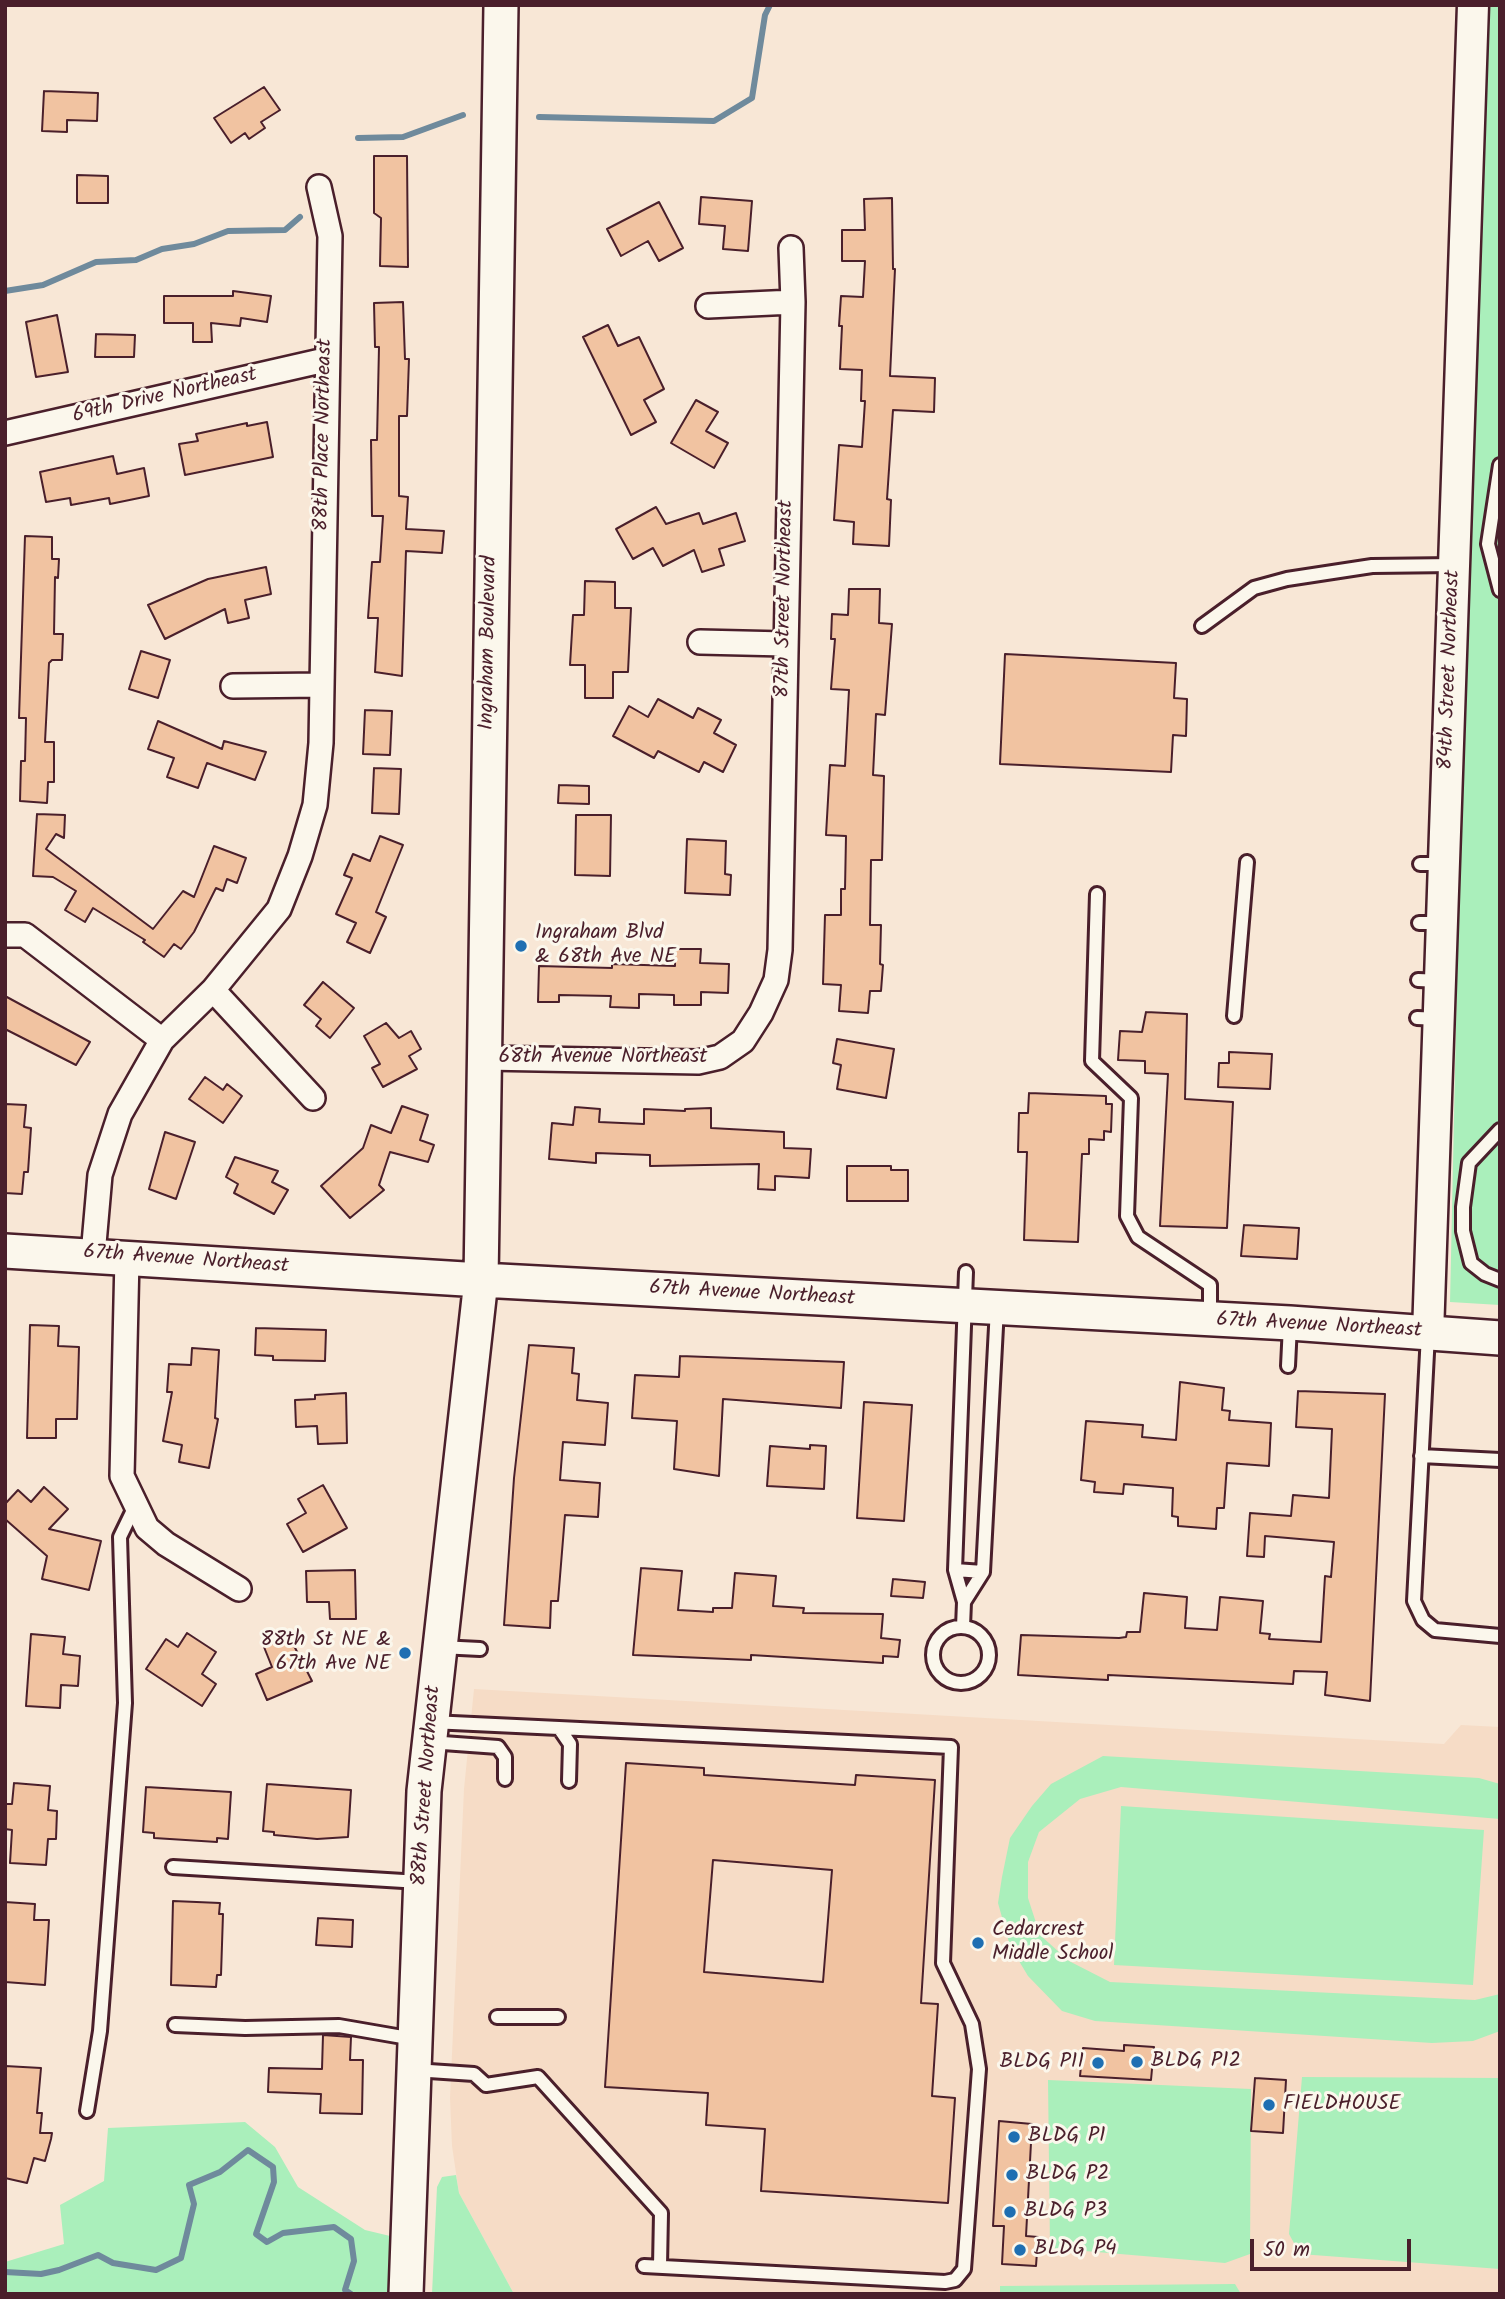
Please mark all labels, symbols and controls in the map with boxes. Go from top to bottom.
street label: 88th Place Northeast [311,338,339,532]
street label: 69th Drive Northeast [70,364,260,430]
street label: 87th Street Northeast [772,500,800,698]
street label: Ingraham Boulevard [476,556,504,730]
street label: 84th Street Northeast [1435,570,1467,770]
place label: Ingraham Blvd & 68th Ave NE [535,921,676,971]
marker: Ingraham Blvd & 68th Ave NE [513,938,529,954]
street label: 68th Avenue Northeast [499,1045,707,1071]
street label: 67th Avenue Northeast [82,1241,290,1281]
street label: 67th Avenue Northeast [649,1277,855,1313]
street label: 67th Avenue Northeast [1216,1309,1422,1345]
place label: 88th St NE & 67th Ave NE [261,1628,391,1678]
marker: 88th St NE & 67th Ave NE [397,1645,413,1661]
street label: 88th Street Northeast [408,1685,448,1887]
place label: Cedarcrest Middle School [992,1918,1113,1968]
marker: Cedarcrest Middle School [970,1935,986,1951]
place label: BLDG P12 [1151,2049,1241,2075]
place label: BLDG P11 [1000,2050,1084,2076]
marker: BLDG P12 [1129,2054,1145,2070]
marker: BLDG P11 [1090,2055,1106,2071]
place label: FIELDHOUSE [1283,2092,1401,2118]
marker: FIELDHOUSE [1261,2097,1277,2113]
place label: BLDG P1 [1028,2124,1106,2150]
marker: BLDG P1 [1006,2129,1022,2145]
place label: BLDG P2 [1026,2162,1109,2188]
marker: BLDG P2 [1004,2167,1020,2183]
place label: BLDG P3 [1024,2199,1107,2225]
marker: BLDG P3 [1002,2204,1018,2220]
scale bar [1253,2226,1414,2270]
text: 50 m [1263,2234,1310,2267]
place label: BLDG P4 [1034,2237,1117,2263]
marker: BLDG P4 [1012,2242,1028,2258]

